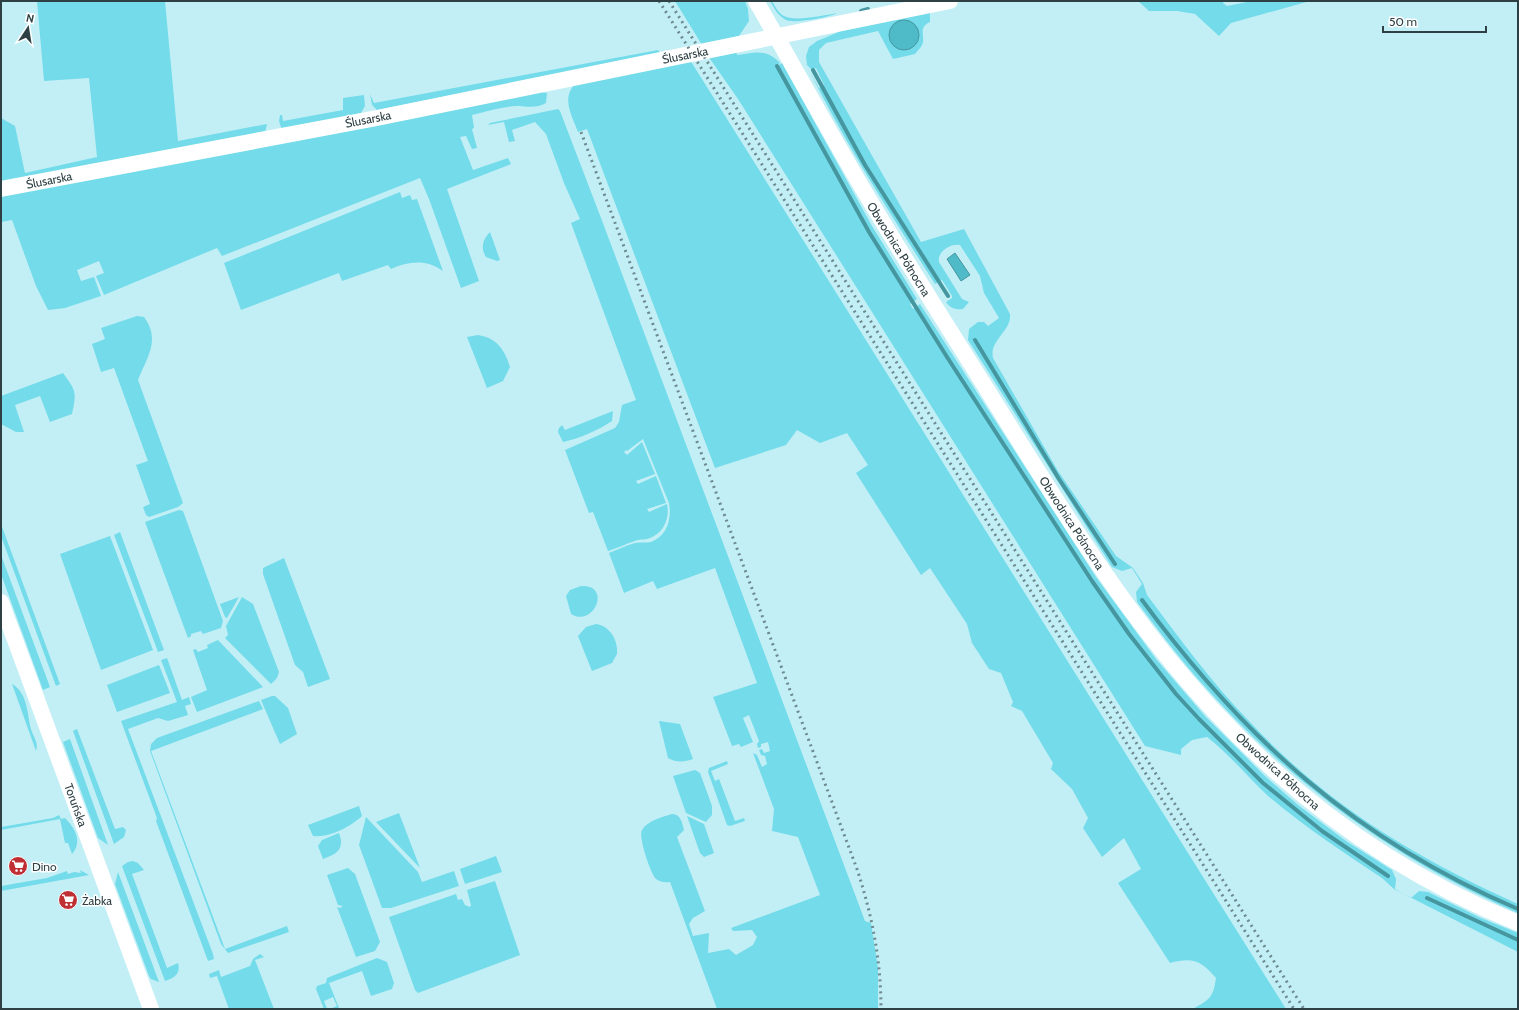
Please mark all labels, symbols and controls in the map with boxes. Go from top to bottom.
north arrow [8,8,48,48]
scale bar [1383,8,1486,34]
text: N [25,11,35,26]
text: 50 m [1389,14,1417,29]
street label: Ślusarska [661,43,710,67]
street label: Ślusarska [344,107,393,131]
street label: Ślusarska [25,168,74,192]
street label: Obwodnica Północna [864,199,934,299]
street label: Obwodnica Północna [1036,474,1108,573]
street label: Obwodnica Północna [1233,729,1323,813]
street label: Toruńska [61,781,91,829]
supermarket icon: Dino [7,855,29,877]
place label: Dino [32,859,57,874]
supermarket icon: Żabka [57,889,79,911]
place label: Żabka [82,893,112,908]

